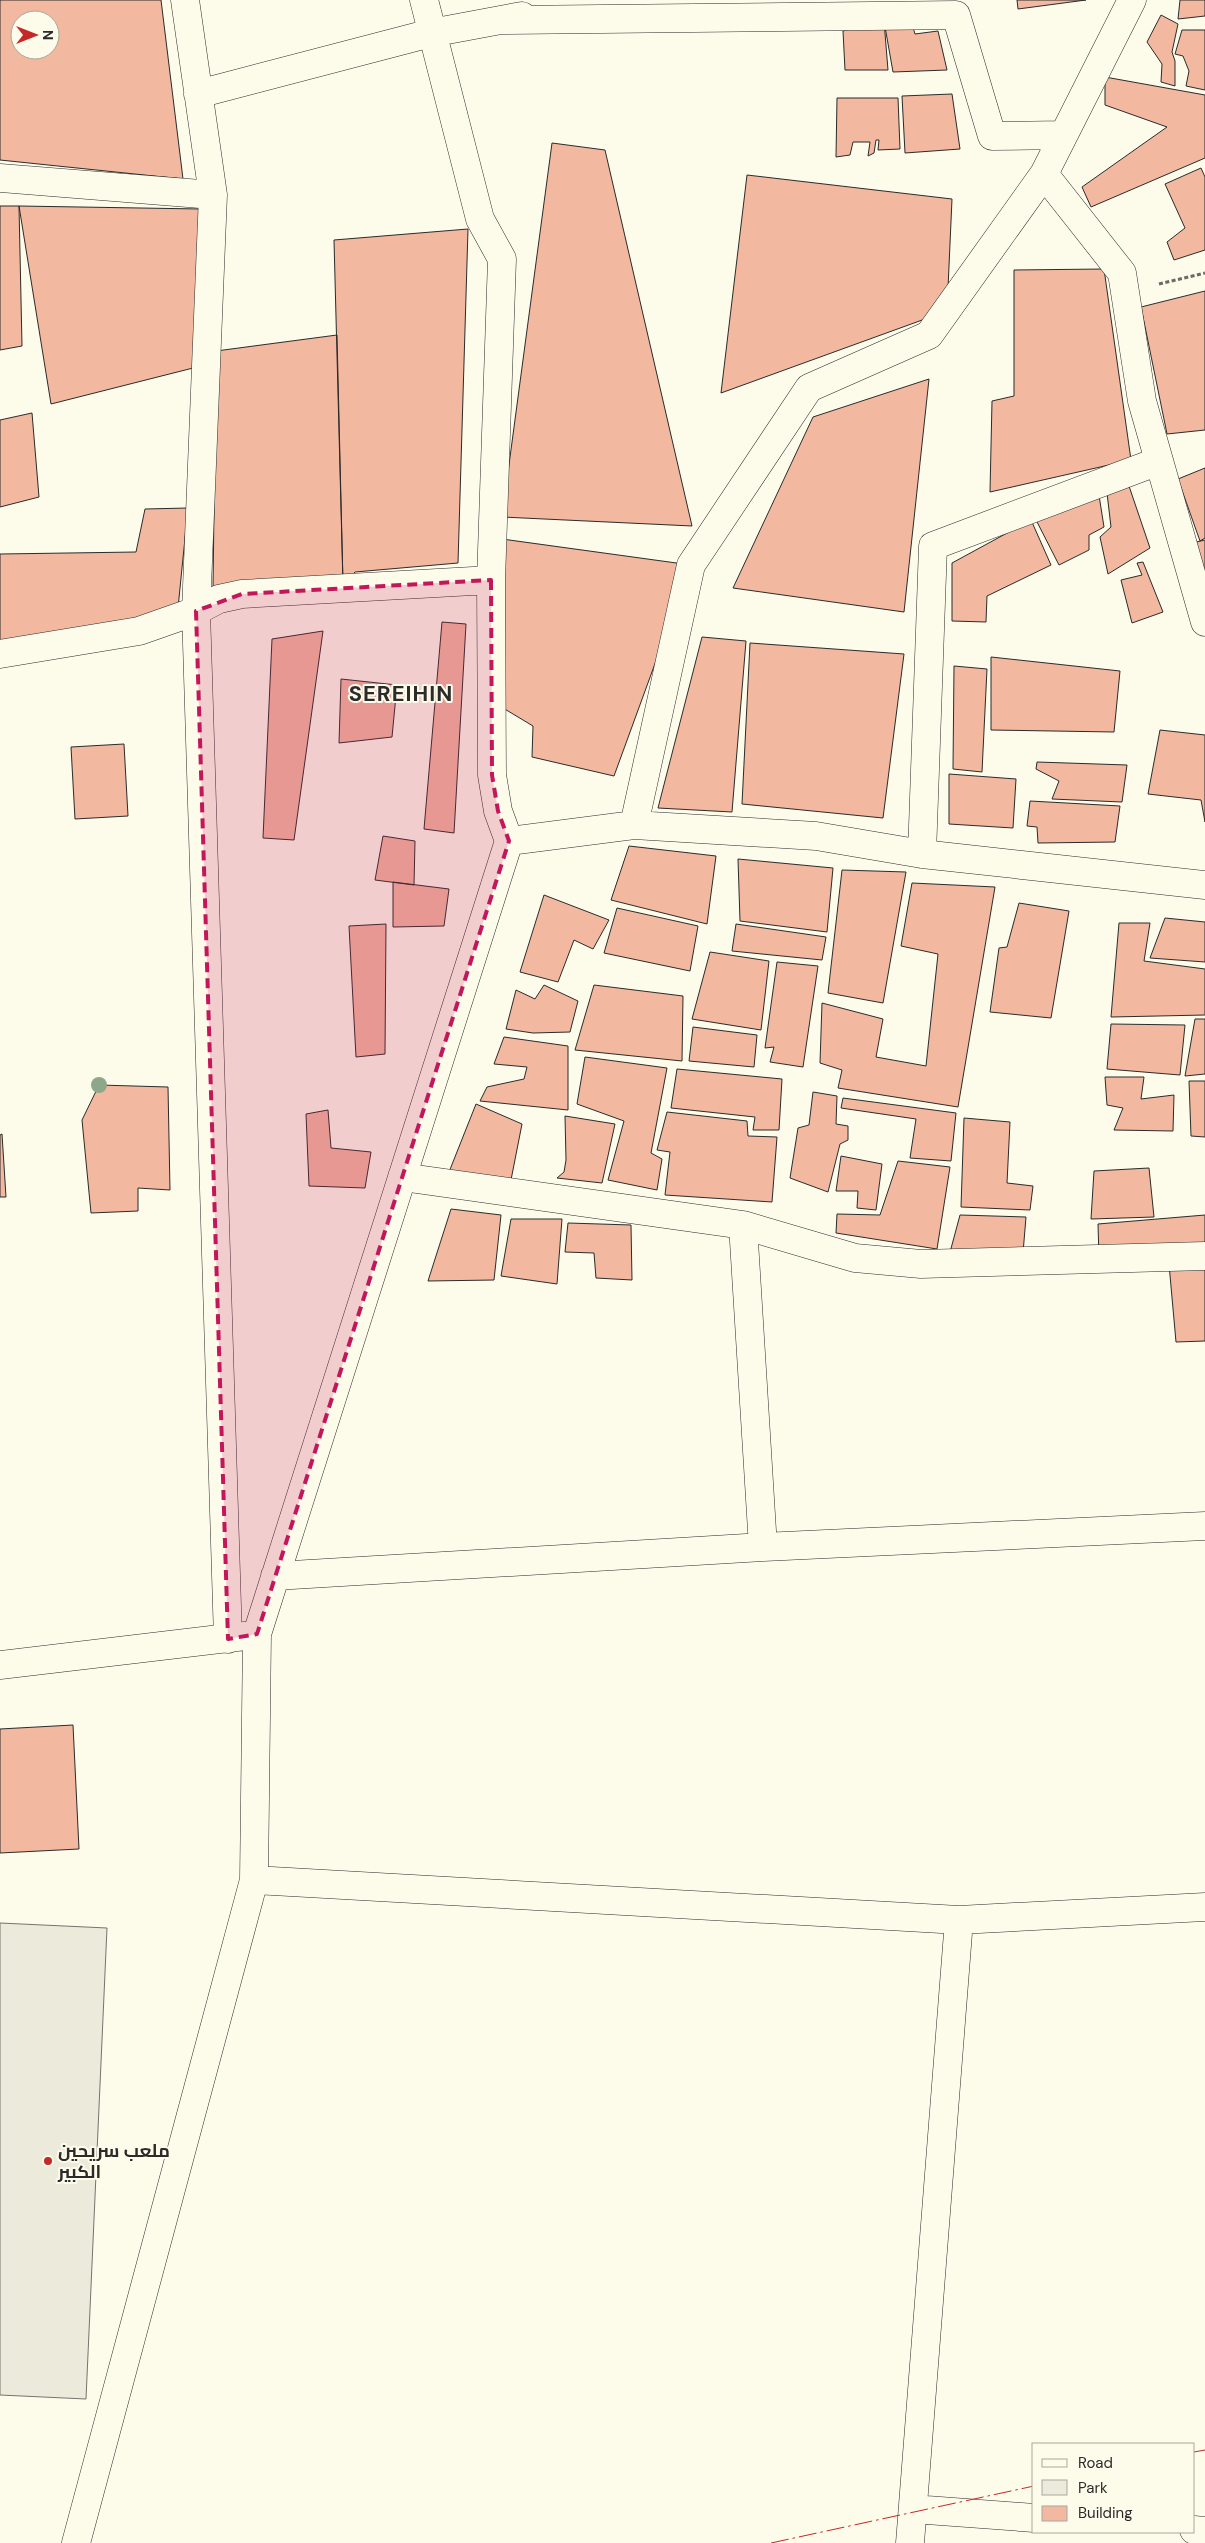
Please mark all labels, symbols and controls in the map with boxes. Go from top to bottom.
north arrow [10,10,60,60]
text: N [39,30,57,40]
district label: SEREIHIN [349,679,453,708]
place label: ملعب سريحين الكبير [57,2139,170,2184]
marker: ملعب سريحين الكبير [42,2155,54,2167]
legend [1032,2443,1195,2533]
text: Road [1078,2453,1113,2473]
text: Park [1078,2478,1108,2498]
text: Building [1078,2503,1133,2523]

